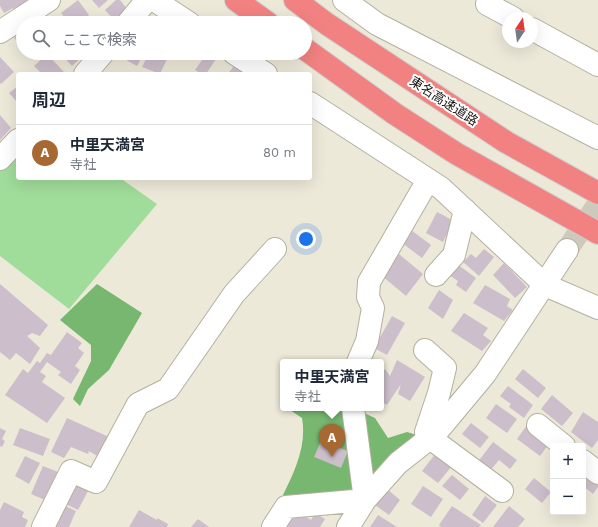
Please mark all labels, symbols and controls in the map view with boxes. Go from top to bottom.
north arrow [502,12,538,48]
search box [16,16,312,60]
icon: search [30,27,52,49]
text: ここで検索 [62,31,137,49]
street label: 東名高速道路 [407,73,481,129]
text: 周辺 [32,90,66,110]
text: 中里天満宮 [70,136,145,154]
text: A [41,145,49,160]
text: 80 m [263,145,296,160]
text: 寺社 [70,157,96,172]
your location [296,229,316,249]
popup [280,359,384,411]
text: 中里天満宮 [294,368,370,386]
text: 寺社 [294,389,321,404]
pin: A [319,424,345,457]
map controls [550,443,586,515]
button: + [550,443,586,479]
button: − [550,479,586,515]

